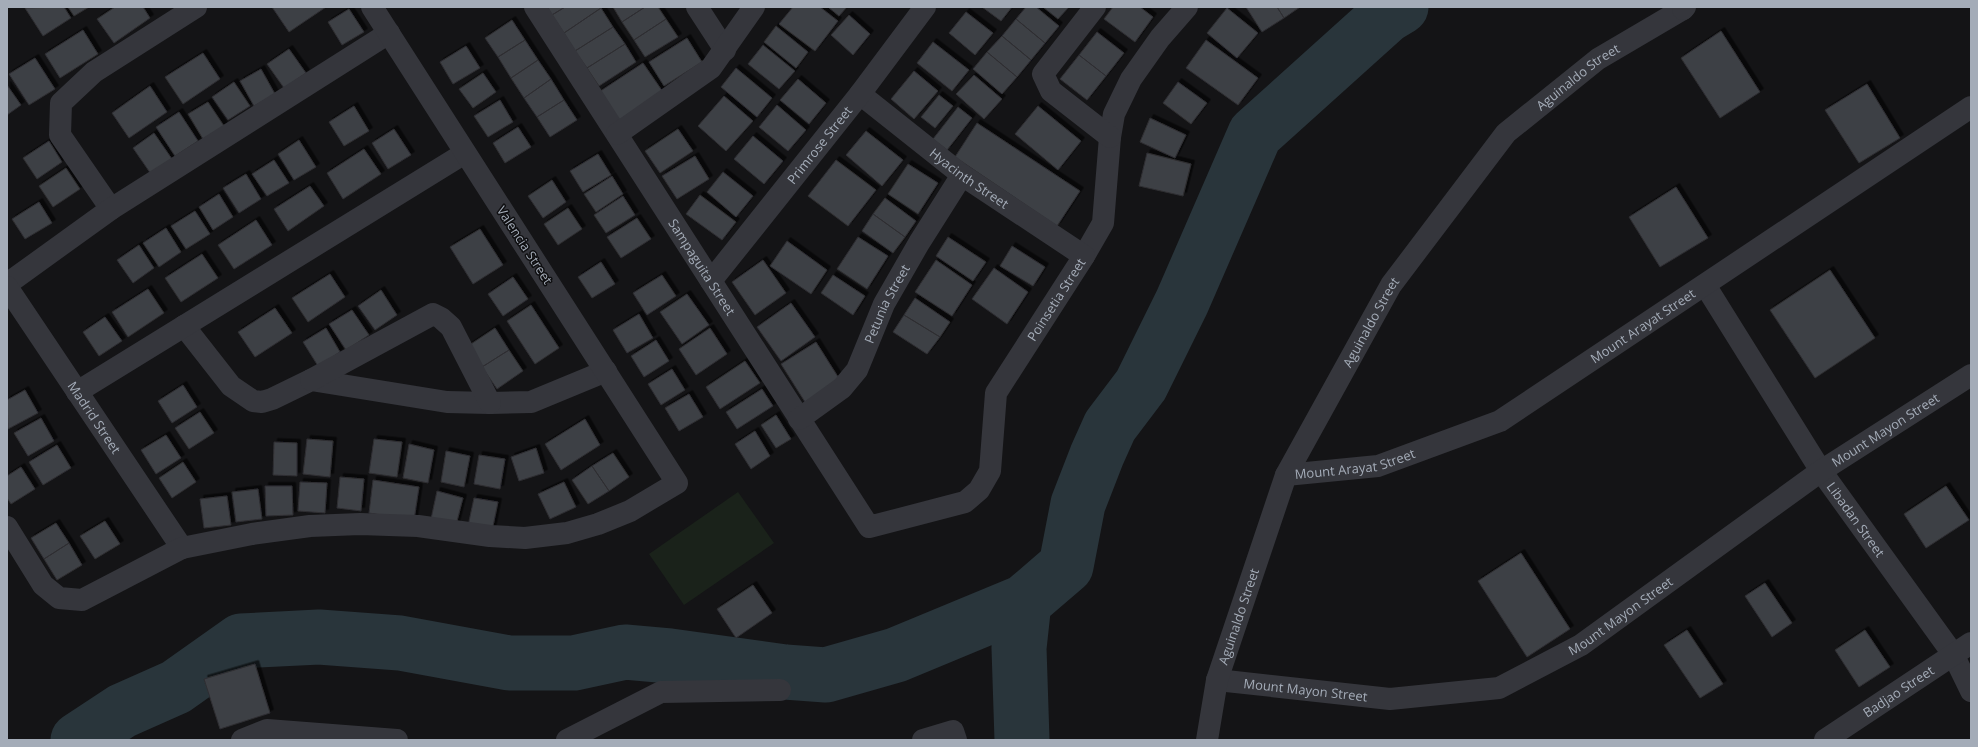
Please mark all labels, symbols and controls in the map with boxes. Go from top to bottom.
street label: Aguinaldo Street [1532,39,1623,114]
street label: Primrose Street [783,102,856,188]
street label: Hyacinth Street [926,144,1013,213]
street label: Valencia Street [493,202,557,288]
street label: Sampaguita Street [664,215,740,319]
street label: Poinsetia Street [1023,254,1090,344]
street label: Petunia Street [860,261,914,346]
street label: Aguinaldo Street [1338,273,1403,370]
street label: Mount Arayat Street [1587,284,1699,367]
street label: Madrid Street [64,378,125,457]
street label: Mount Mayon Street [1828,388,1943,471]
street label: Mount Arayat Street [1294,444,1418,483]
street label: Libadan Street [1823,478,1889,561]
street label: Aguinaldo Street [1214,565,1263,667]
street label: Mount Mayon Street [1565,572,1677,659]
street label: Badjao Street [1859,661,1938,721]
street label: Mount Mayon Street [1243,674,1369,706]

